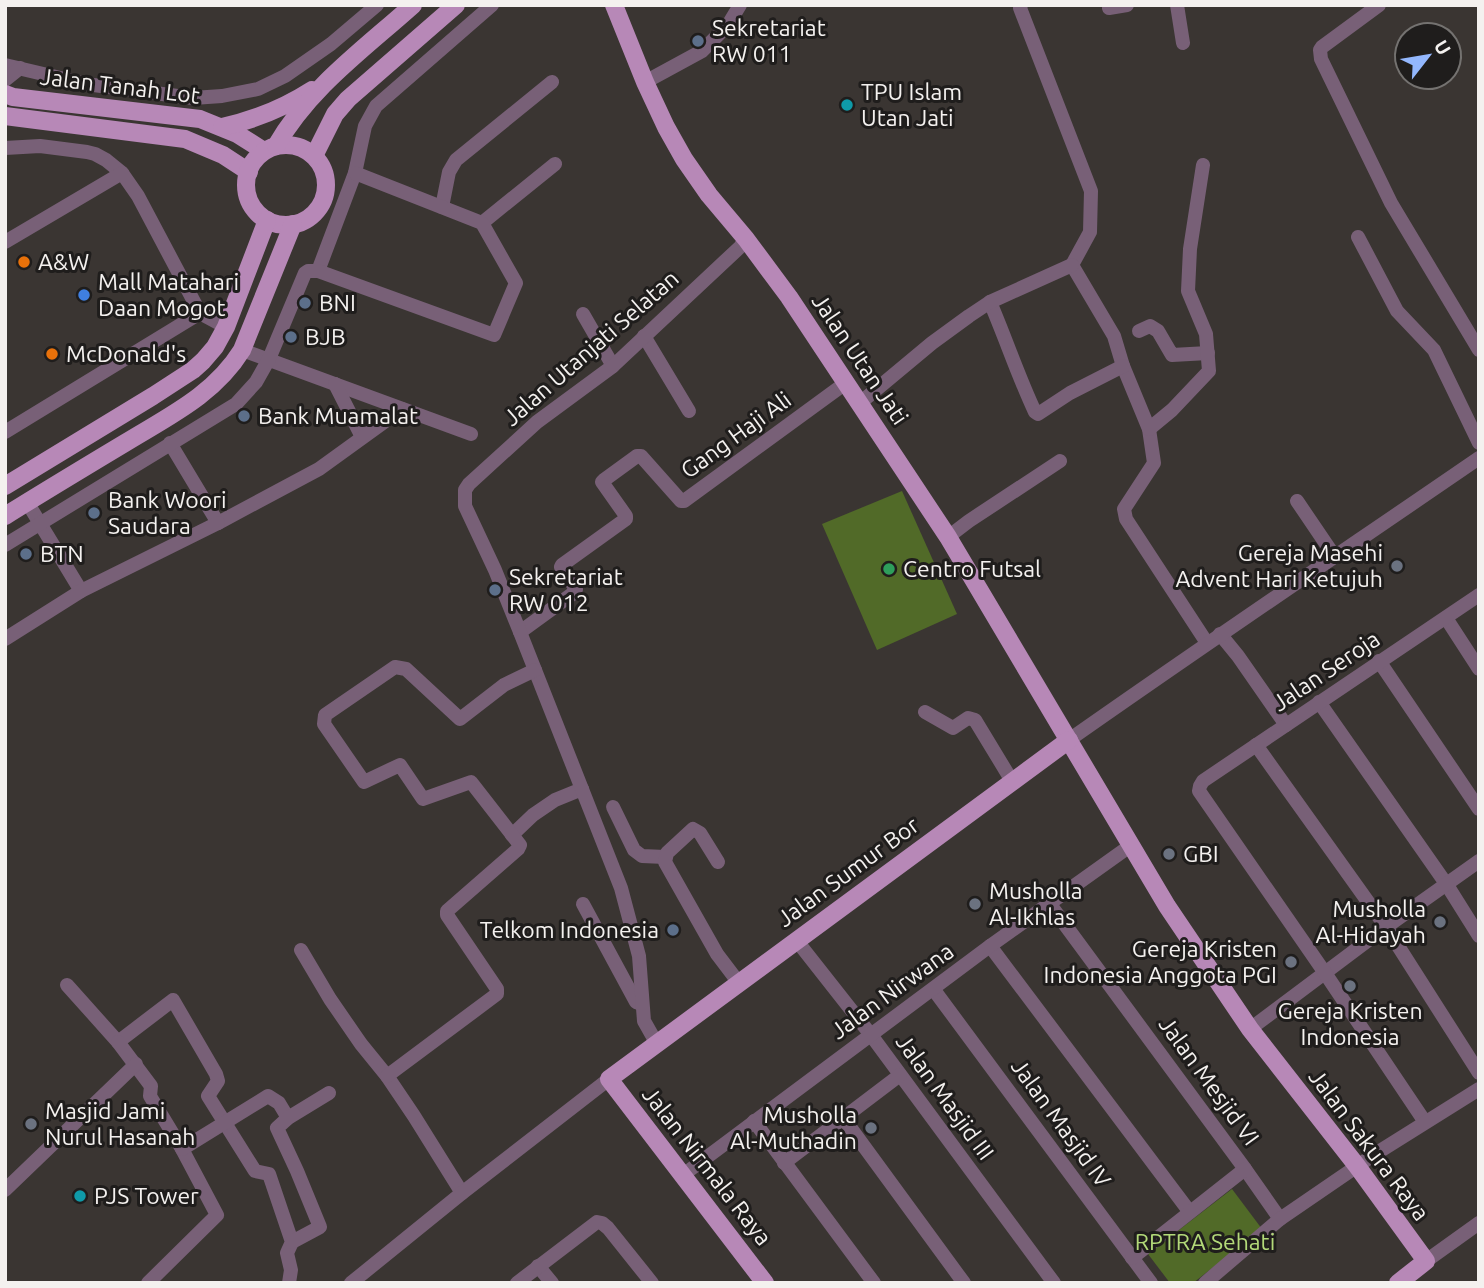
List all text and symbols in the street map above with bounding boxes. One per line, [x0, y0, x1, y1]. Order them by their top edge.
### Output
place label: Sekretariat RW 011 [712, 15, 826, 66]
north arrow [1393, 21, 1463, 91]
marker: Sekretariat RW 011 [690, 33, 706, 49]
text: U [1430, 36, 1455, 59]
street label: Jalan Tanah Lot [39, 63, 201, 108]
place label: TPU Islam Utan Jati [861, 79, 962, 130]
marker: TPU Islam Utan Jati [839, 97, 855, 113]
place label: A&W [38, 249, 89, 274]
marker: A&W [16, 254, 32, 270]
street label: Jalan Utanjati Selatan [498, 265, 683, 430]
place label: Mall Matahari Daan Mogot [98, 269, 239, 320]
marker: Mall Matahari Daan Mogot [76, 287, 92, 303]
street label: Jalan Utan Jati [808, 289, 913, 429]
place label: BNI [319, 290, 356, 315]
marker: BNI [297, 295, 313, 311]
place label: BJB [305, 324, 346, 349]
marker: BJB [283, 329, 299, 345]
place label: McDonald's [66, 341, 186, 366]
marker: McDonald's [44, 346, 60, 362]
street label: Gang Haji Ali [676, 386, 795, 483]
place label: Bank Muamalat [258, 403, 418, 428]
marker: Bank Muamalat [236, 408, 252, 424]
place label: Bank Woori Saudara [108, 487, 227, 538]
marker: Bank Woori Saudara [86, 505, 102, 521]
place label: Gereja Masehi Advent Hari Ketujuh [1175, 540, 1383, 591]
place label: BTN [40, 541, 84, 566]
marker: BTN [18, 546, 34, 562]
place label: Centro Futsal [903, 556, 1041, 581]
marker: Gereja Masehi Advent Hari Ketujuh [1389, 558, 1405, 574]
marker: Centro Futsal [881, 561, 897, 577]
place label: Sekretariat RW 012 [509, 564, 623, 615]
marker: Sekretariat RW 012 [487, 582, 503, 598]
street label: Jalan Seroja [1267, 626, 1384, 716]
street label: Jalan Sumur Bor [772, 812, 923, 931]
place label: GBI [1183, 841, 1219, 866]
marker: GBI [1161, 846, 1177, 862]
place label: Musholla Al-Ikhlas [989, 878, 1083, 929]
marker: Musholla Al-Ikhlas [967, 896, 983, 912]
place label: Musholla Al-Hidayah [1315, 896, 1426, 947]
marker: Musholla Al-Hidayah [1432, 914, 1448, 930]
place label: Telkom Indonesia [480, 917, 659, 942]
marker: Telkom Indonesia [665, 922, 681, 938]
place label: Gereja Kristen Indonesia Anggota PGI [1044, 936, 1277, 987]
street label: Jalan Nirwana [826, 938, 958, 1043]
marker: Gereja Kristen Indonesia Anggota PGI [1283, 954, 1299, 970]
marker: Gereja Kristen Indonesia [1342, 978, 1358, 994]
place label: Gereja Kristen Indonesia [1277, 998, 1423, 1049]
street label: Jalan Mesjid VI [1154, 1012, 1264, 1150]
street label: Jalan Masjid III [892, 1029, 999, 1164]
street label: Jalan Masjid IV [1007, 1054, 1116, 1192]
street label: Jalan Sakura Raya [1304, 1064, 1434, 1225]
street label: Jalan Nirmala Raya [638, 1082, 777, 1250]
place label: Masjid Jami Nurul Hasanah [45, 1098, 195, 1149]
place label: Musholla Al-Muthadin [730, 1102, 857, 1153]
marker: Masjid Jami Nurul Hasanah [23, 1116, 39, 1132]
marker: Musholla Al-Muthadin [863, 1120, 879, 1136]
place label: PJS Tower [94, 1183, 199, 1208]
marker: PJS Tower [72, 1188, 88, 1204]
park label: RPTRA Sehati [1135, 1229, 1275, 1254]

